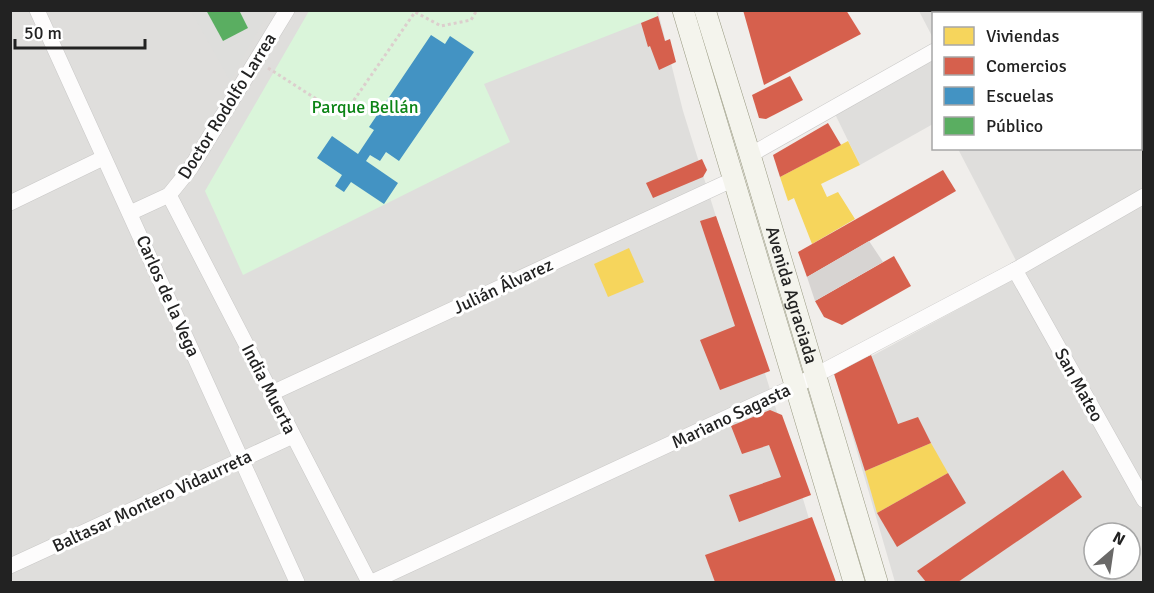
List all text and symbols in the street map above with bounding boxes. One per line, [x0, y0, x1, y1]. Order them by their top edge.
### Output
scale bar [15, 12, 146, 50]
legend [932, 12, 1142, 150]
text: 50 m [24, 22, 62, 44]
text: Viviendas [986, 25, 1059, 47]
street label: Doctor Rodolfo Larrea [173, 29, 281, 183]
text: Comercios [986, 55, 1067, 77]
text: Escuelas [986, 85, 1054, 107]
park label: Parque Bellán [312, 96, 418, 118]
text: Público [986, 115, 1043, 137]
street label: Avenida Agraciada [761, 224, 823, 366]
street label: Carlos de la Vega [131, 232, 205, 360]
street label: Julián Álvarez [450, 253, 556, 319]
street label: India Muerta [237, 340, 301, 438]
street label: San Mateo [1050, 344, 1108, 426]
street label: Mariano Sagasta [668, 379, 794, 453]
street label: Baltasar Montero Vidaurreta [49, 445, 255, 557]
north arrow [1082, 521, 1142, 581]
text: N [1109, 527, 1129, 550]

